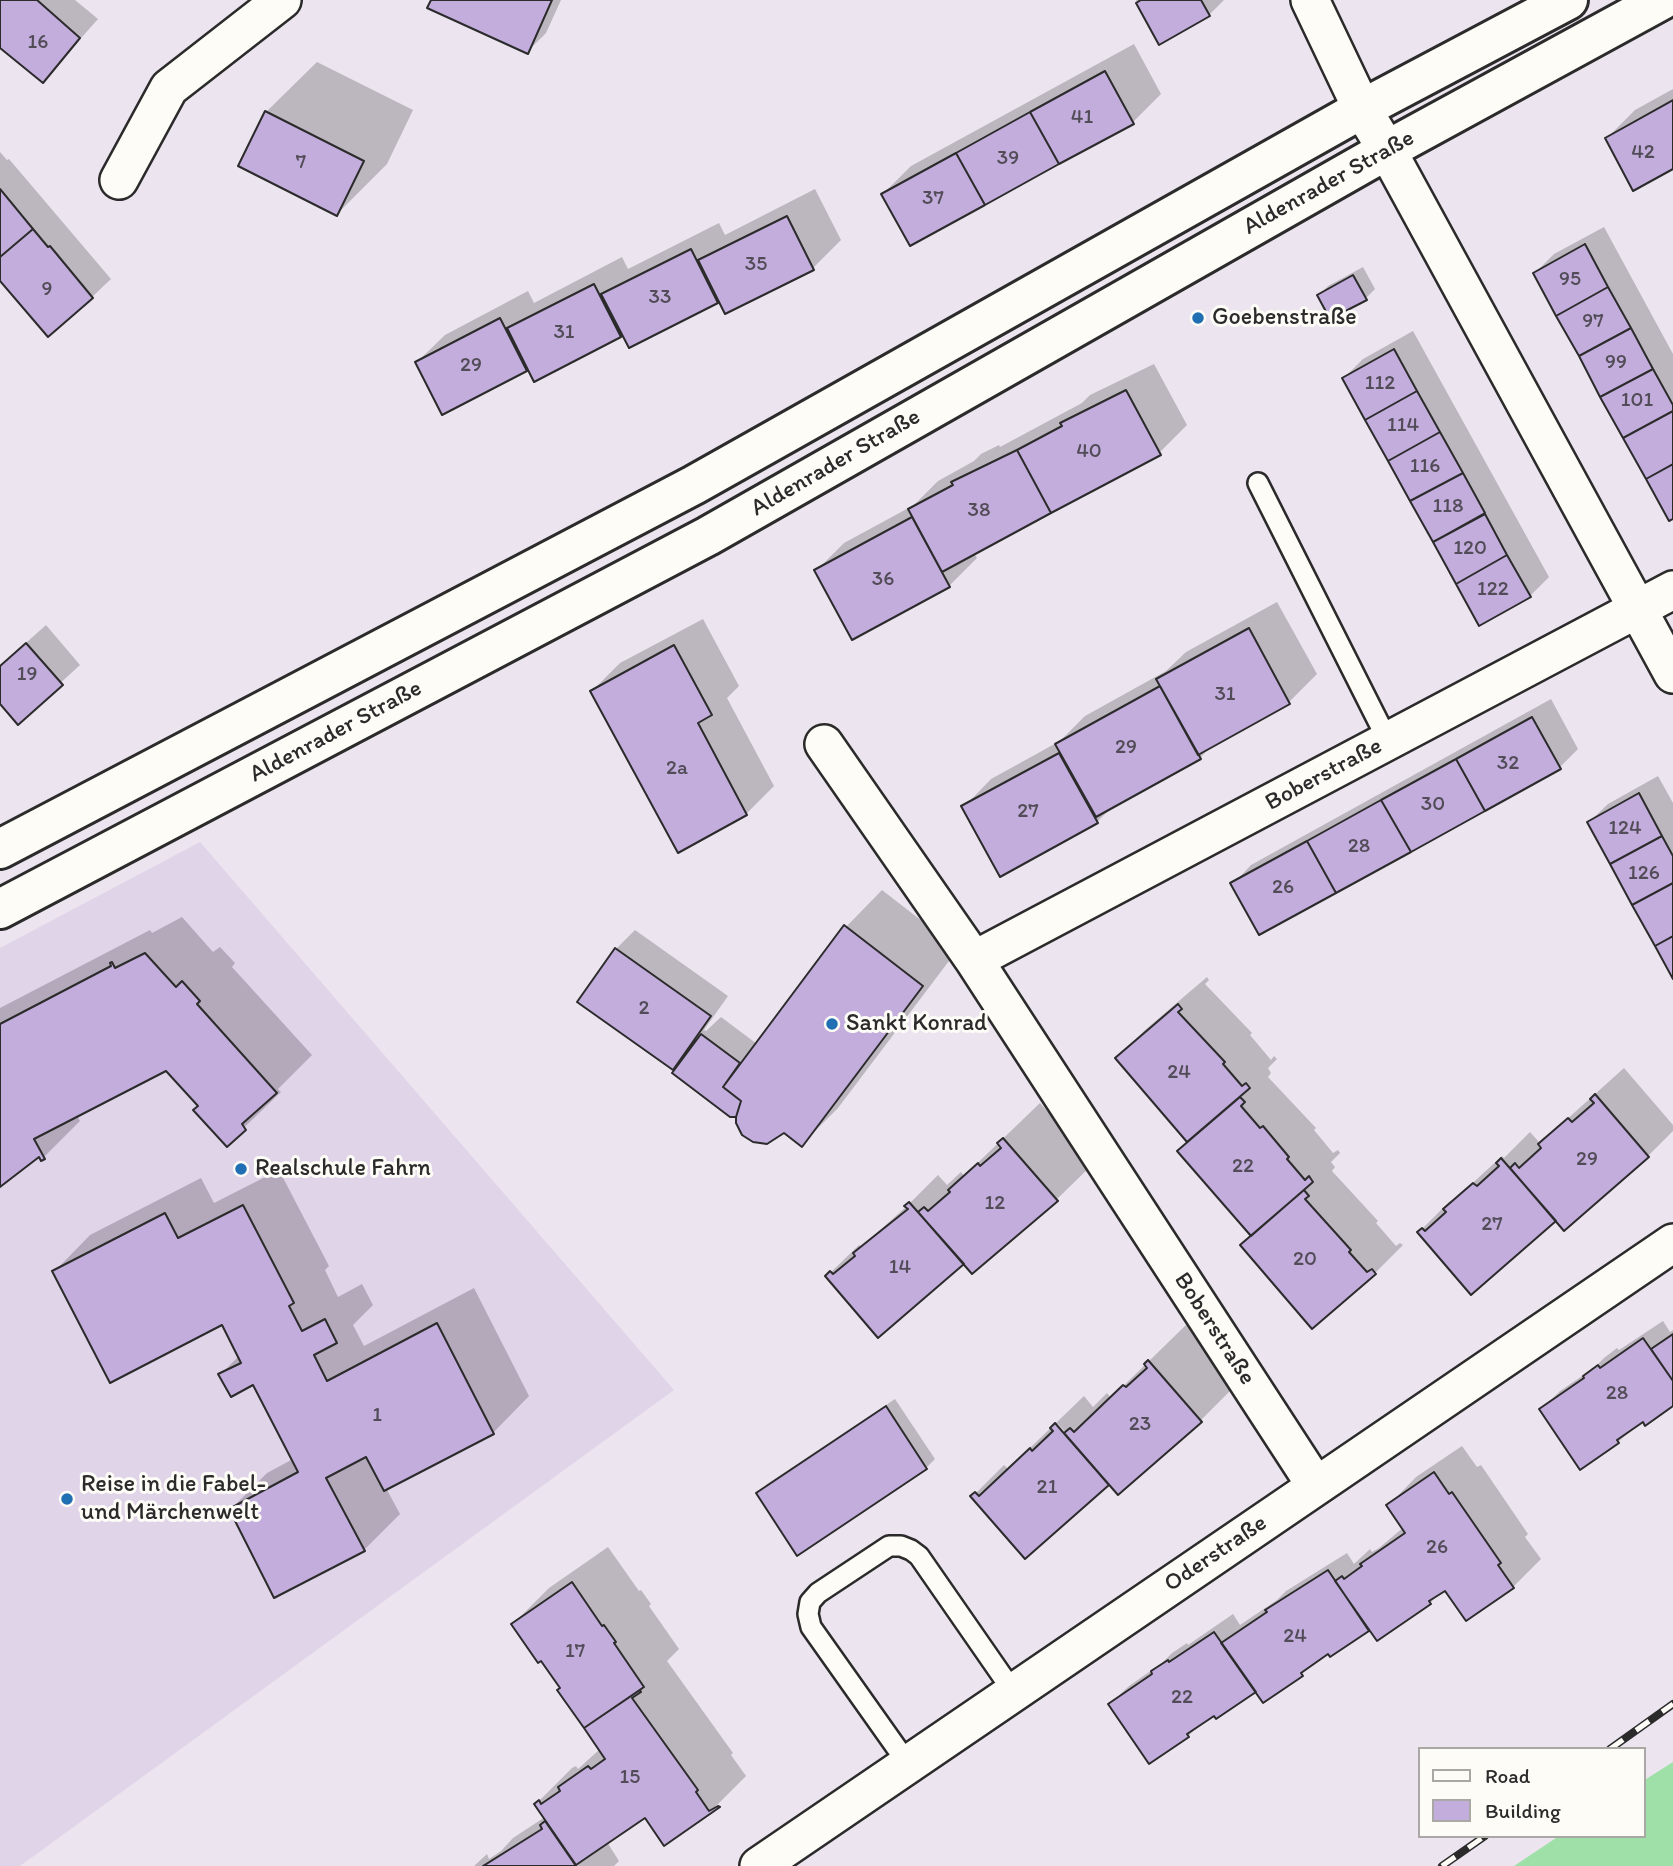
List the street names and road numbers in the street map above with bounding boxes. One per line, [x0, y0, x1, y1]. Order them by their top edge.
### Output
street label: Aldenrader Straße [1239, 124, 1419, 242]
street label: Aldenrader Straße [746, 403, 926, 523]
street label: Aldenrader Straße [245, 674, 427, 790]
street label: Boberstraße [1261, 732, 1387, 818]
street label: Boberstraße [1167, 1267, 1261, 1391]
street label: Oderstraße [1159, 1509, 1273, 1599]

